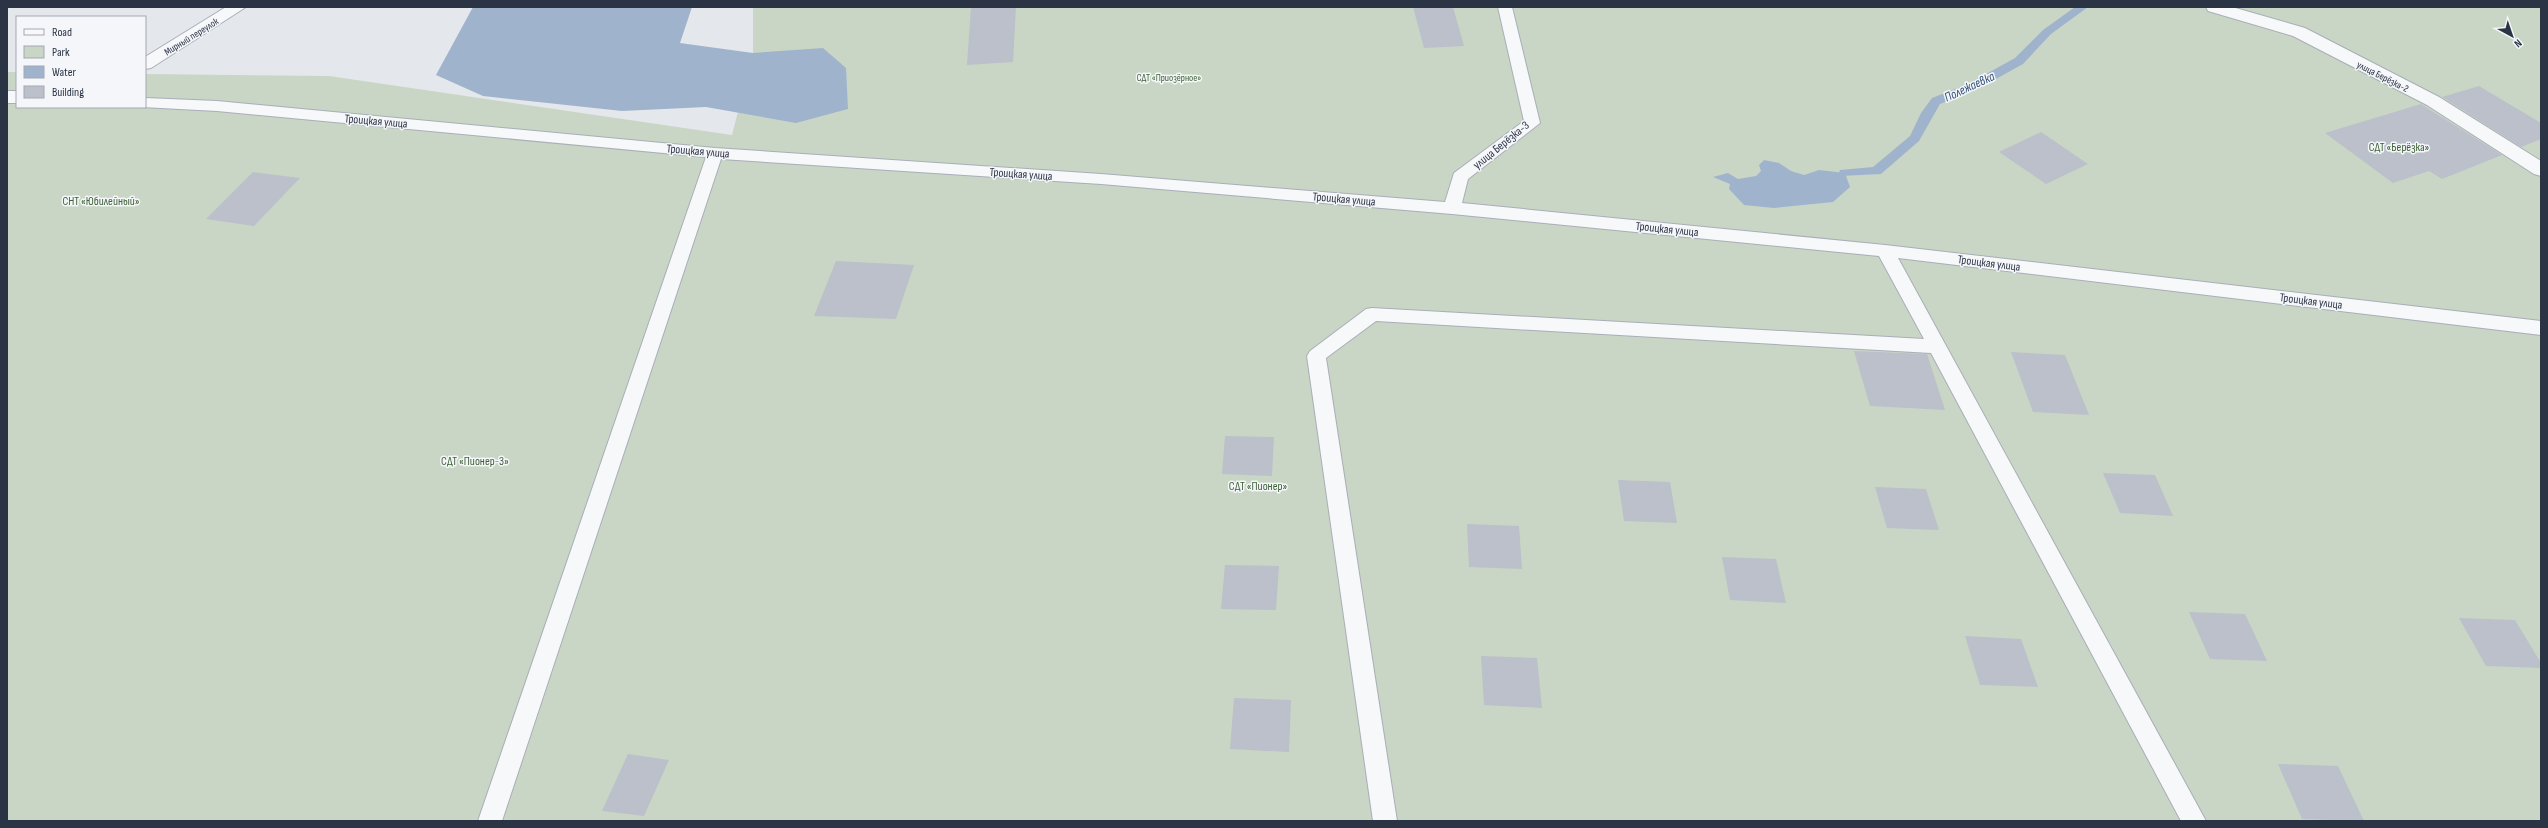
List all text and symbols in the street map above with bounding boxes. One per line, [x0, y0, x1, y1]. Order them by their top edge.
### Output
street label: Мирный переулок [162, 15, 221, 58]
legend [16, 16, 146, 108]
north arrow [2492, 16, 2532, 56]
text: Road [52, 25, 72, 40]
text: N [2512, 36, 2525, 50]
text: Park [52, 45, 70, 60]
street label: улица Берёзка-2 [2355, 59, 2411, 95]
text: Water [52, 65, 76, 80]
water label: Полежаевка [1942, 68, 1998, 105]
park label: СДТ «Приозёрное» [1137, 72, 1201, 84]
text: Building [52, 85, 84, 100]
street label: Троицкая улица [344, 111, 408, 132]
street label: улица Берёзка-3 [1470, 118, 1532, 173]
park label: СДТ «Берёзка» [2369, 140, 2430, 155]
street label: Троицкая улица [666, 141, 730, 162]
street label: Троицкая улица [989, 165, 1053, 184]
street label: Троицкая улица [1312, 189, 1376, 210]
park label: СНТ «Юбилейный» [62, 194, 140, 209]
street label: Троицкая улица [1635, 219, 1700, 240]
street label: Троицкая улица [1957, 252, 2022, 275]
street label: Троицкая улица [2279, 290, 2344, 313]
park label: СДТ «Пионер-3» [441, 454, 509, 469]
park label: СДТ «Пионер» [1229, 479, 1287, 494]

